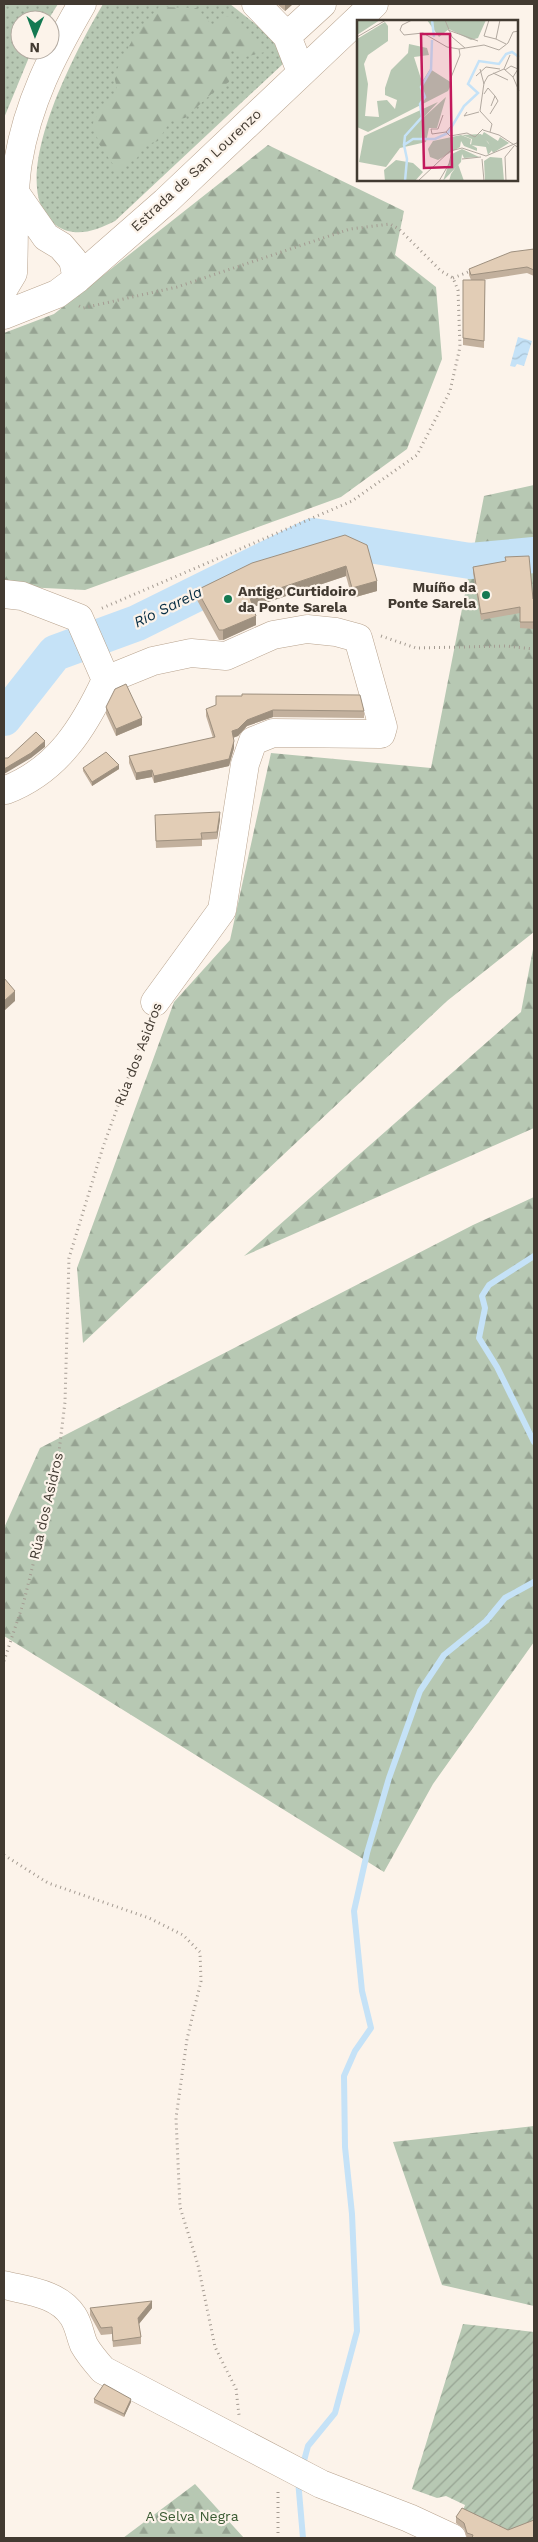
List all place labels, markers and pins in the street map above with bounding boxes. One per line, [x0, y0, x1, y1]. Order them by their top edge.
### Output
place label: Muíño da Ponte Sarela [388, 579, 477, 611]
place label: Antigo Curtidoiro da Ponte Sarela [238, 583, 356, 615]
marker: Muíño da Ponte Sarela [480, 589, 492, 601]
marker: Antigo Curtidoiro da Ponte Sarela [222, 593, 234, 605]

